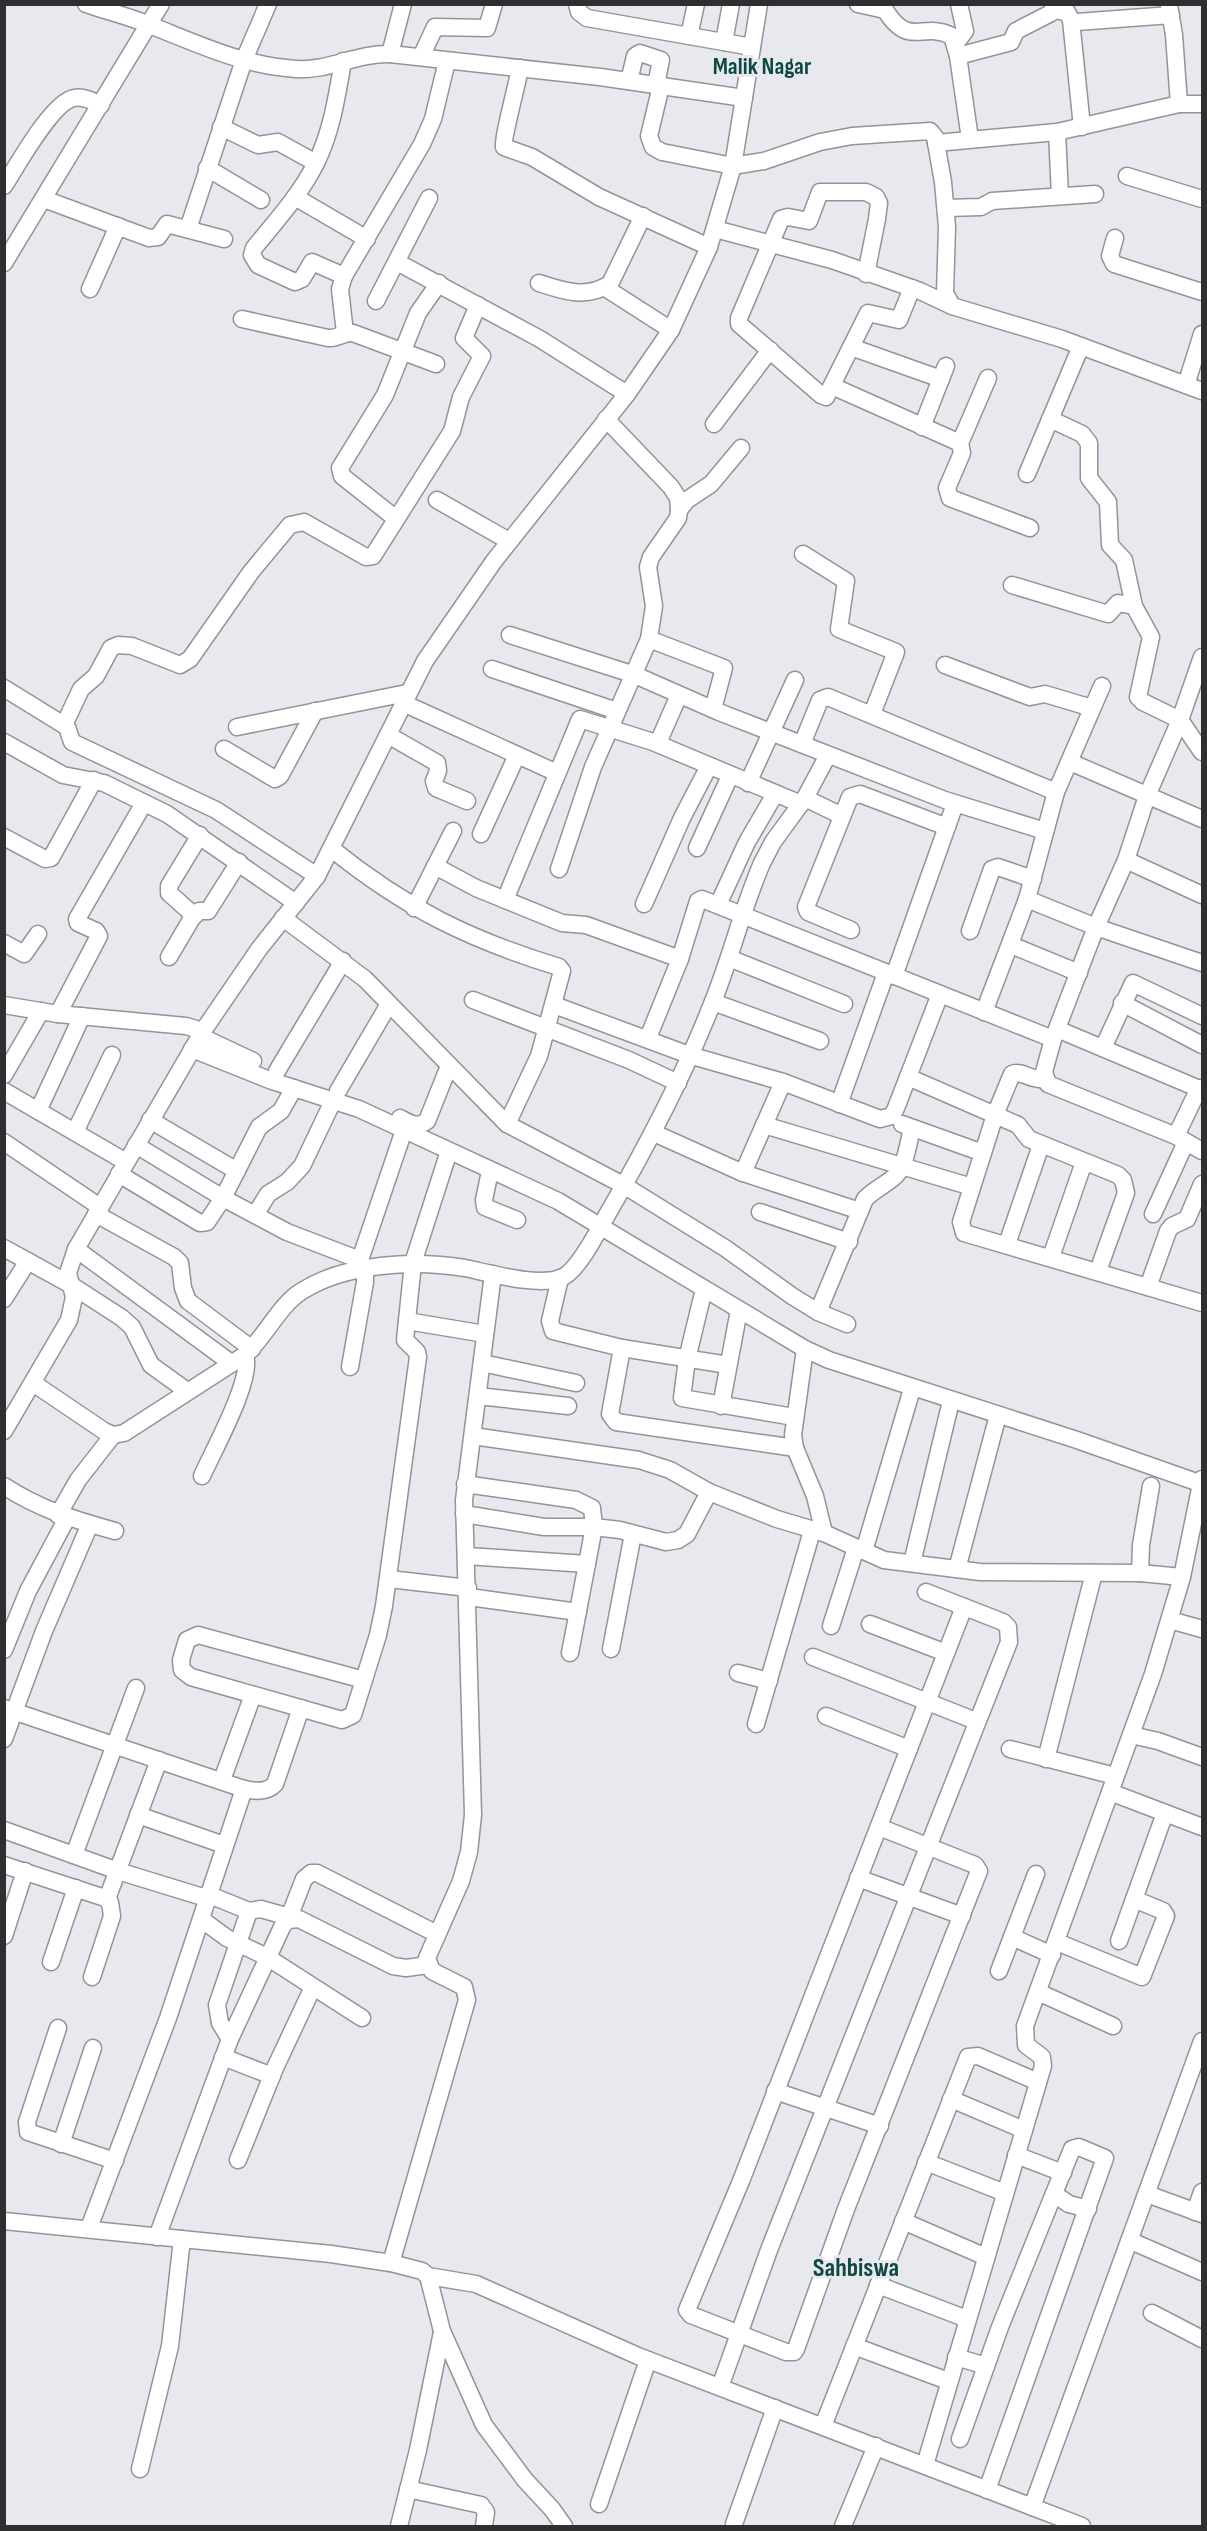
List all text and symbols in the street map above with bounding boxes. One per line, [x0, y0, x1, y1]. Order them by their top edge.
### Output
district label: Malik Nagar [713, 52, 812, 81]
district label: Sahbiswa [813, 2253, 899, 2284]

